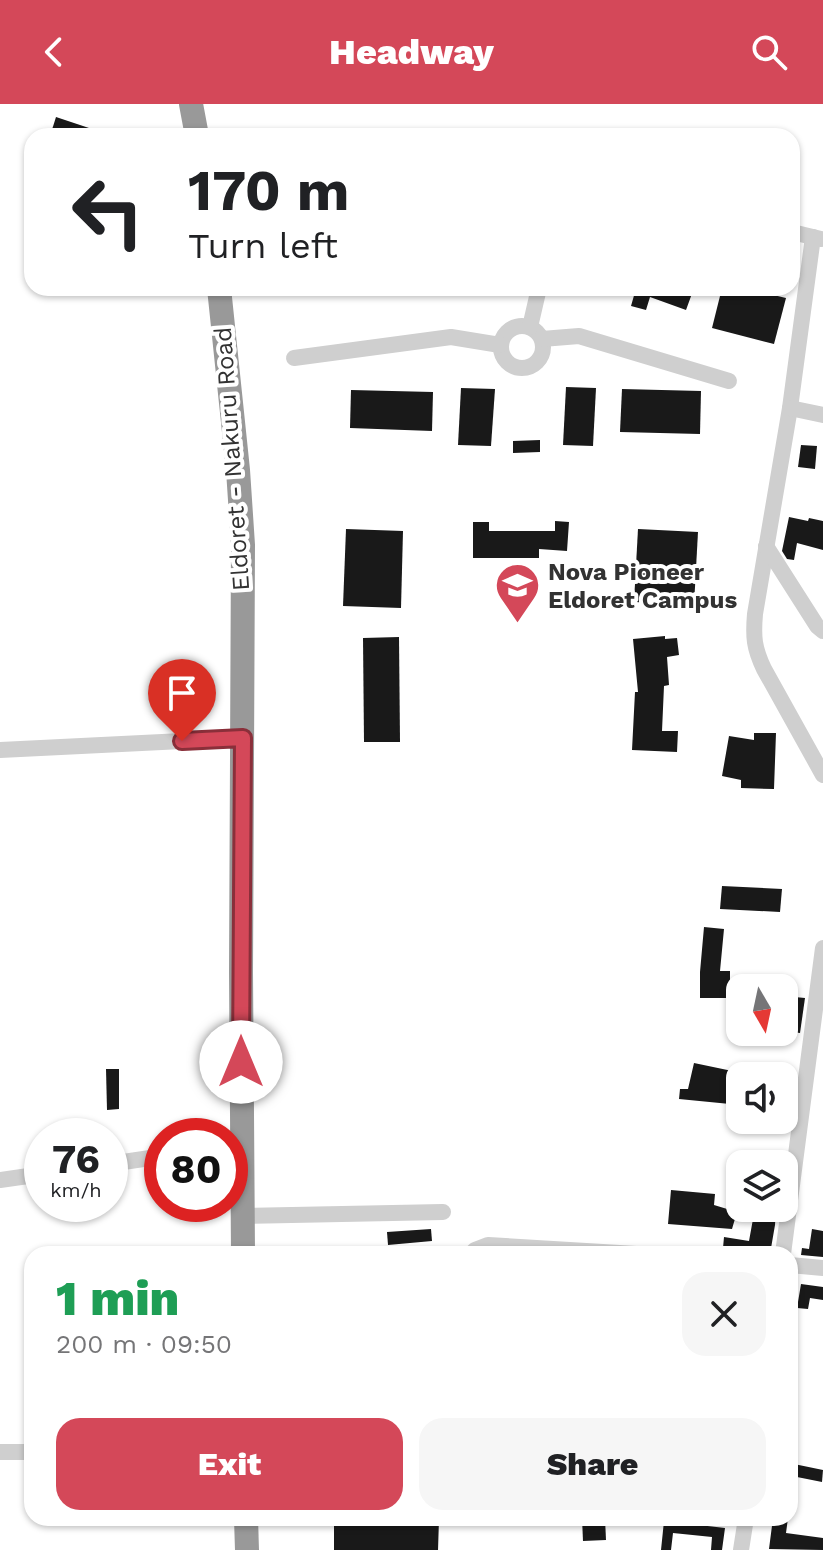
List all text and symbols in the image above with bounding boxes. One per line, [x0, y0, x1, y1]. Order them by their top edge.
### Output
icon: back [32, 30, 76, 74]
icon: search [747, 30, 791, 74]
text: Headway [329, 31, 494, 73]
text: 170 m [188, 158, 350, 224]
icon: left [56, 160, 160, 264]
text: Turn left [188, 225, 338, 267]
street label: Eldoret - Nakuru Road [209, 326, 255, 592]
place label: Nova Pioneer Eldoret Campus [548, 558, 737, 614]
school or university icon: Nova Pioneer Eldoret Campus [493, 562, 541, 625]
pin [148, 659, 216, 741]
icon: arrive [160, 671, 204, 715]
north arrow [726, 974, 798, 1046]
map controls [726, 974, 798, 1222]
position arrow [199, 1020, 283, 1104]
button: sound [726, 1062, 798, 1134]
speed limit sign: 80 [144, 1118, 248, 1222]
text: 76 [52, 1136, 100, 1183]
button: layers [726, 1150, 798, 1222]
text: km/h [50, 1178, 102, 1202]
text: 1 min [56, 1270, 179, 1327]
button: close [682, 1272, 766, 1356]
text: 200 m · 09:50 [56, 1329, 232, 1359]
button: Exit [56, 1418, 403, 1510]
button: Share [419, 1418, 766, 1510]

